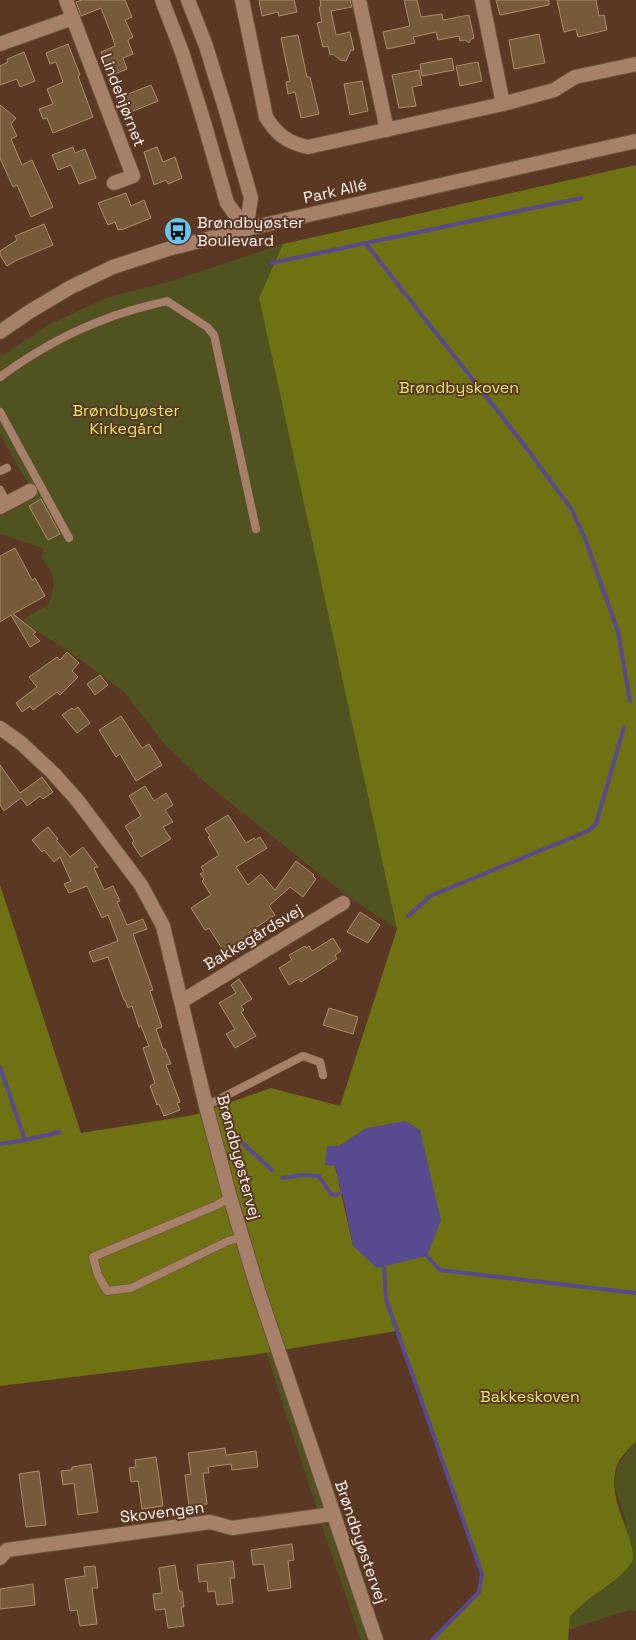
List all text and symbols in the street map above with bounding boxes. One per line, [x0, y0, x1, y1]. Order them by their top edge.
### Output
street label: Lindehjørnet [96, 50, 150, 150]
street label: Park Allé [301, 174, 369, 208]
place label: Brøndbyøster Boulevard [197, 212, 304, 251]
bus stop icon: Brøndbyøster Boulevard [163, 216, 193, 246]
park label: Brøndbyskoven [399, 377, 519, 398]
park label: Brøndbyøster Kirkegård [72, 400, 180, 439]
street label: Bakkegårdsvej [200, 899, 306, 975]
street label: Brøndbyøstervej [212, 1092, 266, 1222]
park label: Bakkeskoven [480, 1386, 580, 1407]
street label: Brøndbyøstervej [330, 1478, 392, 1606]
street label: Skovengen [119, 1496, 205, 1528]

